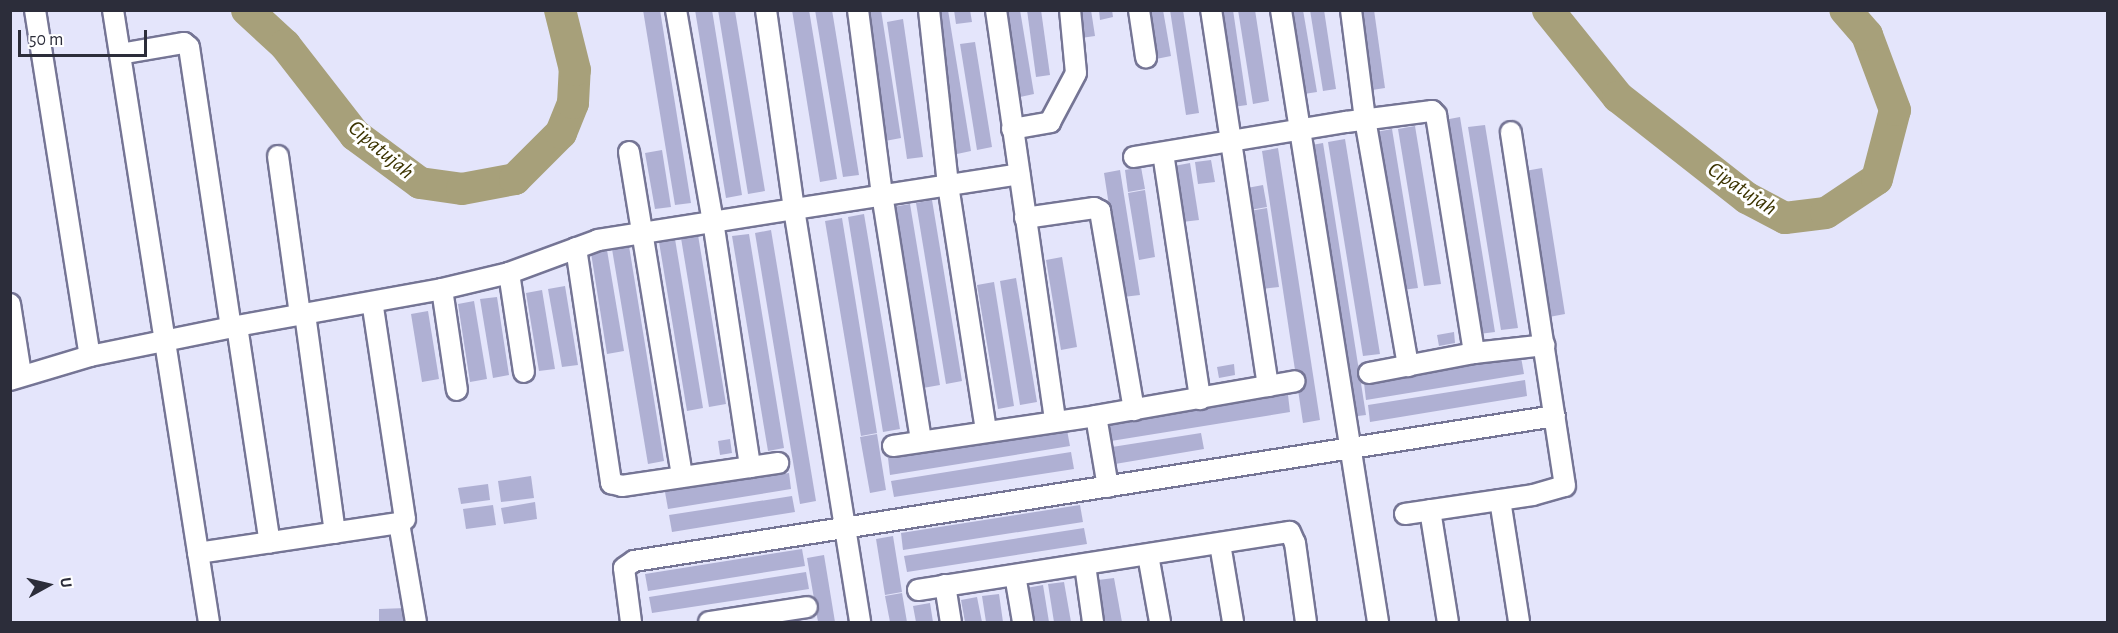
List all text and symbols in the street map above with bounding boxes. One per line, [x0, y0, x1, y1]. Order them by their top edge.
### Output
scale bar [21, 18, 150, 56]
text: 50 m [29, 31, 63, 49]
water label: Cipatujah [343, 115, 419, 185]
water label: Cipatujah [1702, 156, 1782, 222]
north arrow [18, 555, 78, 615]
text: U [57, 576, 74, 589]

